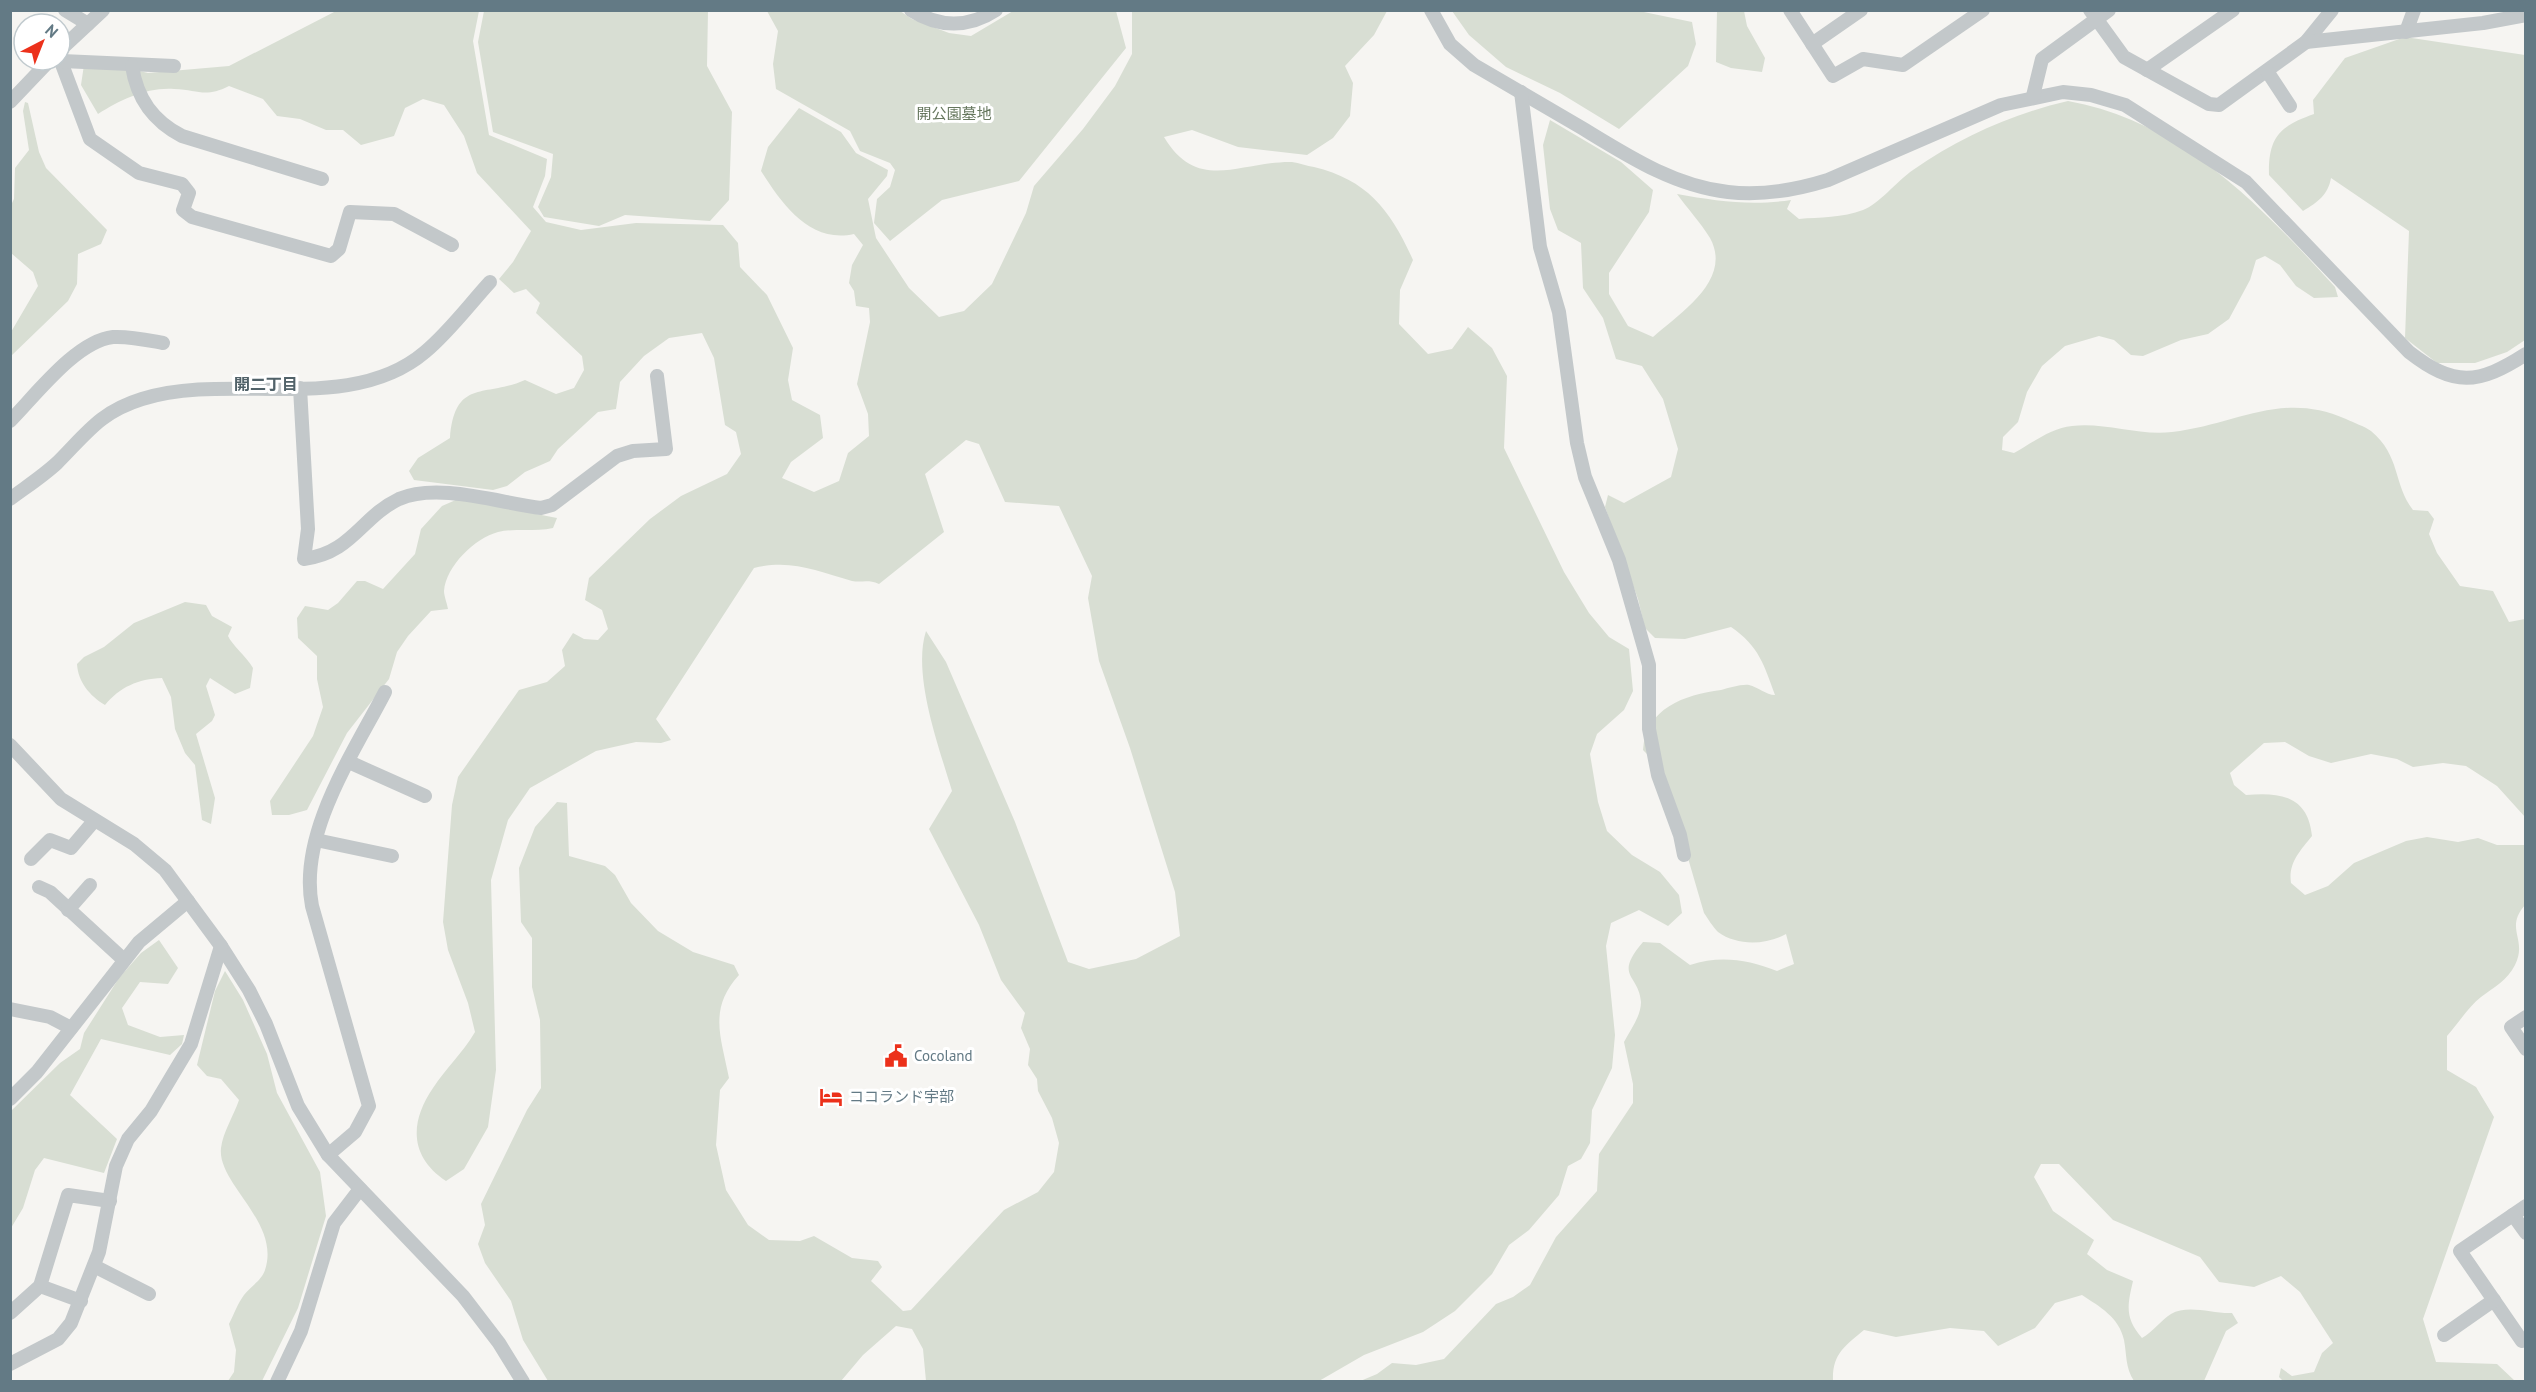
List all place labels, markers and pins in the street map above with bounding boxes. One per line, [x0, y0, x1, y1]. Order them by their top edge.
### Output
public building icon: Cocoland [883, 1043, 909, 1069]
place label: Cocoland [914, 1046, 973, 1065]
hotel icon: ココランド宇部 [818, 1084, 844, 1110]
place label: ココランド宇部 [849, 1087, 954, 1106]

